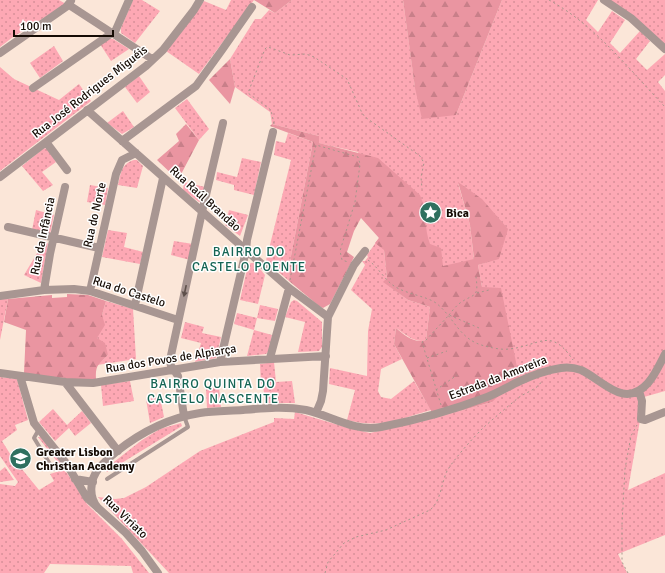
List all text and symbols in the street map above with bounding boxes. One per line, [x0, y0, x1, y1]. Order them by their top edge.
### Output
scale bar [14, 12, 113, 38]
text: 100 m [20, 19, 52, 34]
street label: Rua José Rodrigues Miguéis [29, 42, 151, 142]
street label: Rua Raúl Brandão [166, 163, 244, 235]
street label: Rua do Norte [80, 181, 110, 249]
street label: Rua da Infância [27, 196, 59, 276]
place icon: Bica [418, 200, 444, 226]
place label: Bica [446, 206, 469, 221]
district label: BAIRRO DO CASTELO POENTE [192, 244, 306, 275]
street label: Rua do Castelo [91, 273, 167, 311]
one-way arrow [181, 285, 187, 298]
street label: Rua dos Povos de Alpiarça [105, 341, 237, 377]
street label: Estrada da Amoreira [447, 352, 549, 404]
district label: BAIRRO QUINTA DO CASTELO NASCENTE [147, 376, 279, 407]
place label: Greater Lisbon Christian Academy [36, 445, 134, 474]
school or university icon: Greater Lisbon Christian Academy [7, 446, 33, 472]
street label: Rua Viriato [99, 492, 151, 542]

